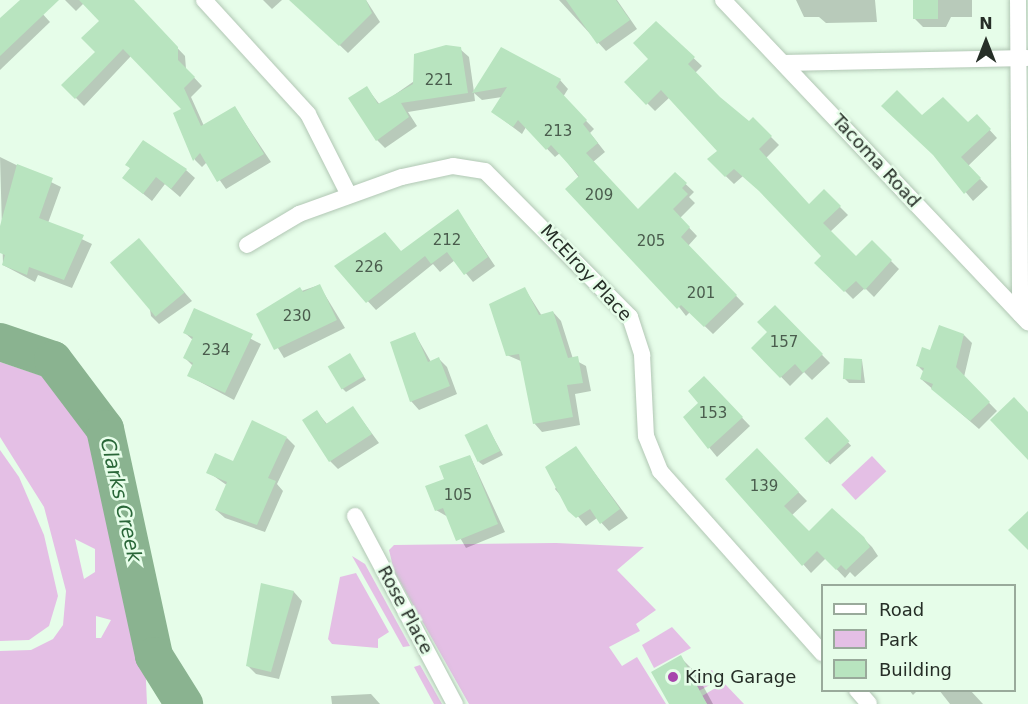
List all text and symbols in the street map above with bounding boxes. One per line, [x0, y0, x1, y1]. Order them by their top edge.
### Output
north arrow [956, 12, 1016, 72]
text: N [979, 14, 993, 33]
house number: 221 [425, 72, 453, 90]
street label: Tacoma Road [827, 110, 925, 212]
house number: 213 [544, 123, 572, 141]
house number: 209 [585, 187, 613, 205]
street label: McElroy Place [536, 220, 636, 326]
house number: 212 [433, 232, 461, 250]
house number: 205 [637, 233, 665, 251]
house number: 226 [355, 259, 383, 277]
house number: 201 [687, 285, 715, 303]
house number: 230 [283, 308, 311, 326]
house number: 157 [770, 334, 798, 352]
house number: 234 [202, 342, 230, 360]
house number: 153 [699, 405, 727, 423]
water label: Clarks Creek [95, 436, 147, 564]
house number: 139 [750, 478, 778, 496]
house number: 105 [444, 487, 472, 505]
street label: Rose Place [373, 562, 437, 658]
legend [821, 584, 1016, 692]
text: Road [879, 599, 924, 620]
text: Park [879, 629, 918, 650]
text: Building [879, 659, 952, 680]
place label: King Garage [685, 666, 796, 688]
marker: King Garage [666, 670, 680, 684]

